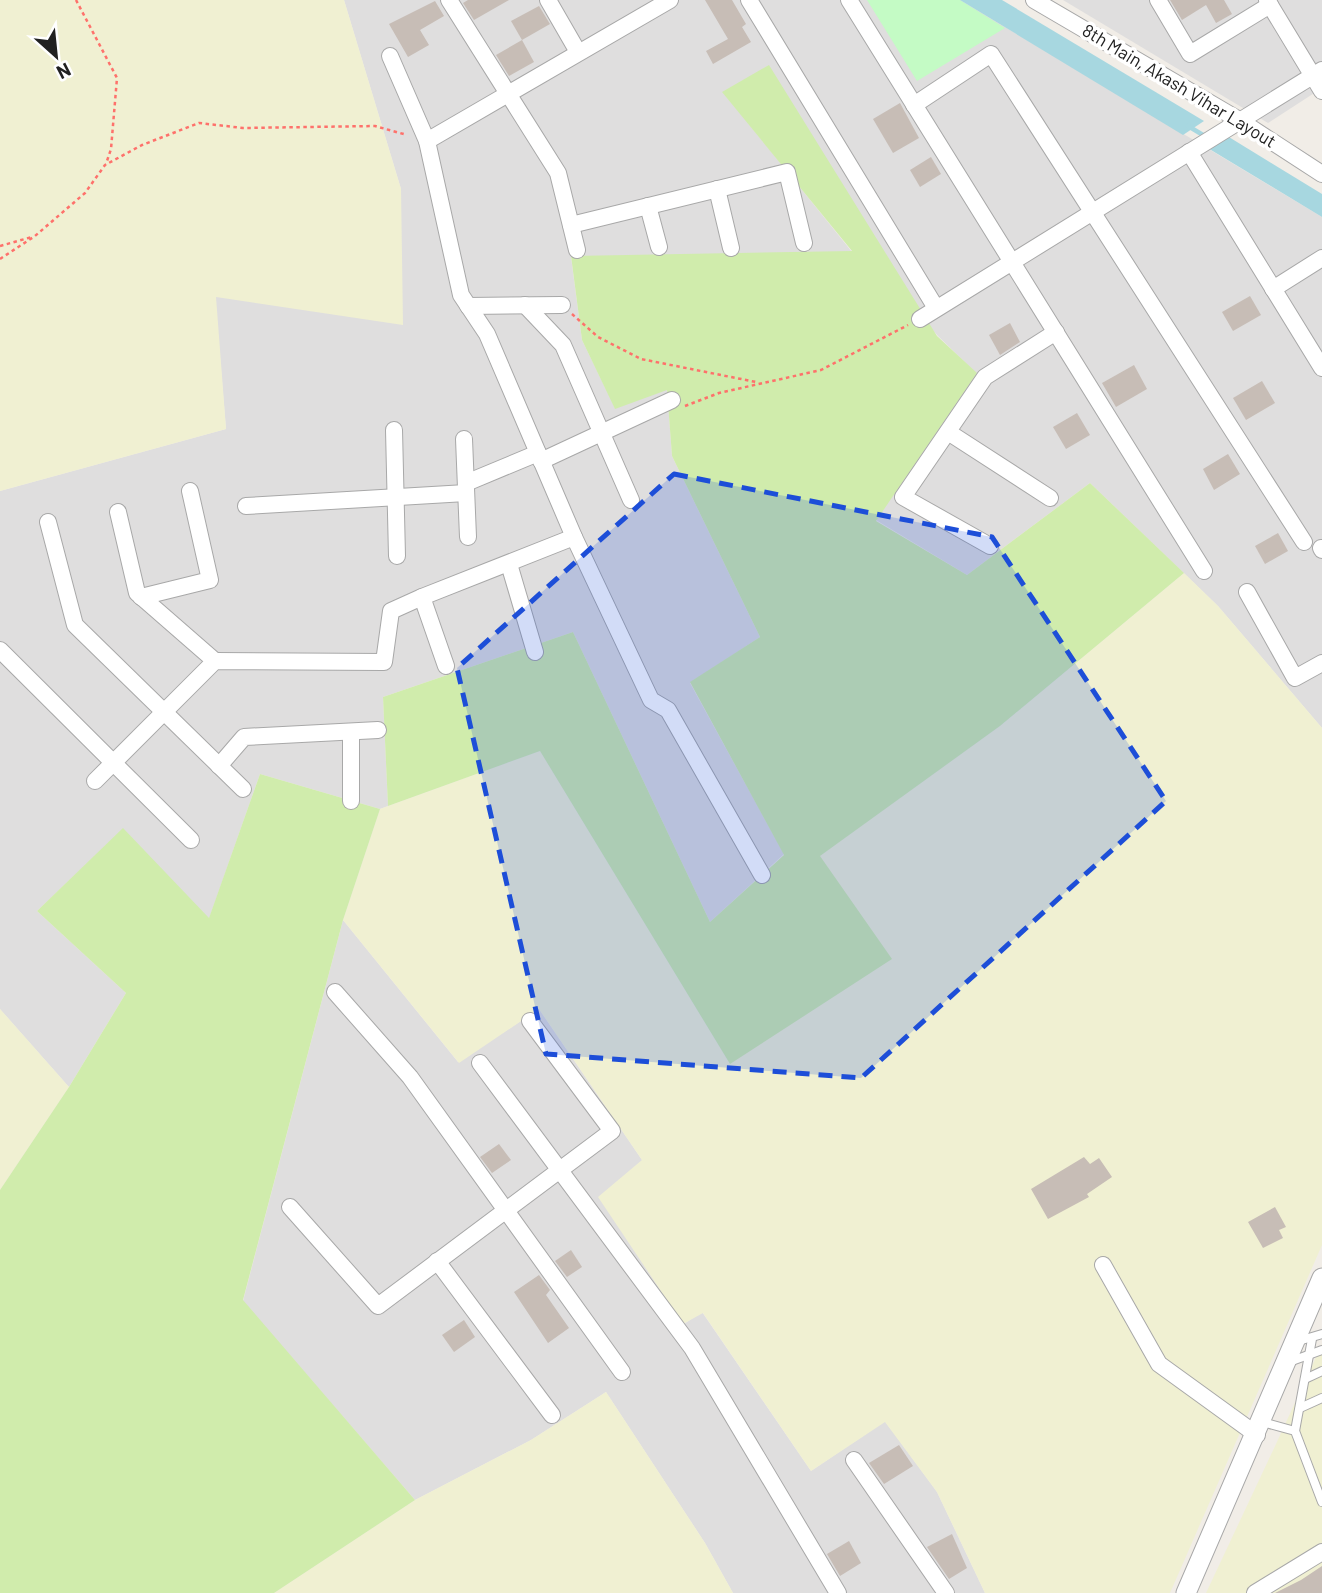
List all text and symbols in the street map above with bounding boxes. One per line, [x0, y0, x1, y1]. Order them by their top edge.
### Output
street label: 8th Main, Akash Vihar Layout [1079, 19, 1280, 152]
north arrow [21, 21, 91, 91]
text: N [53, 58, 75, 85]

